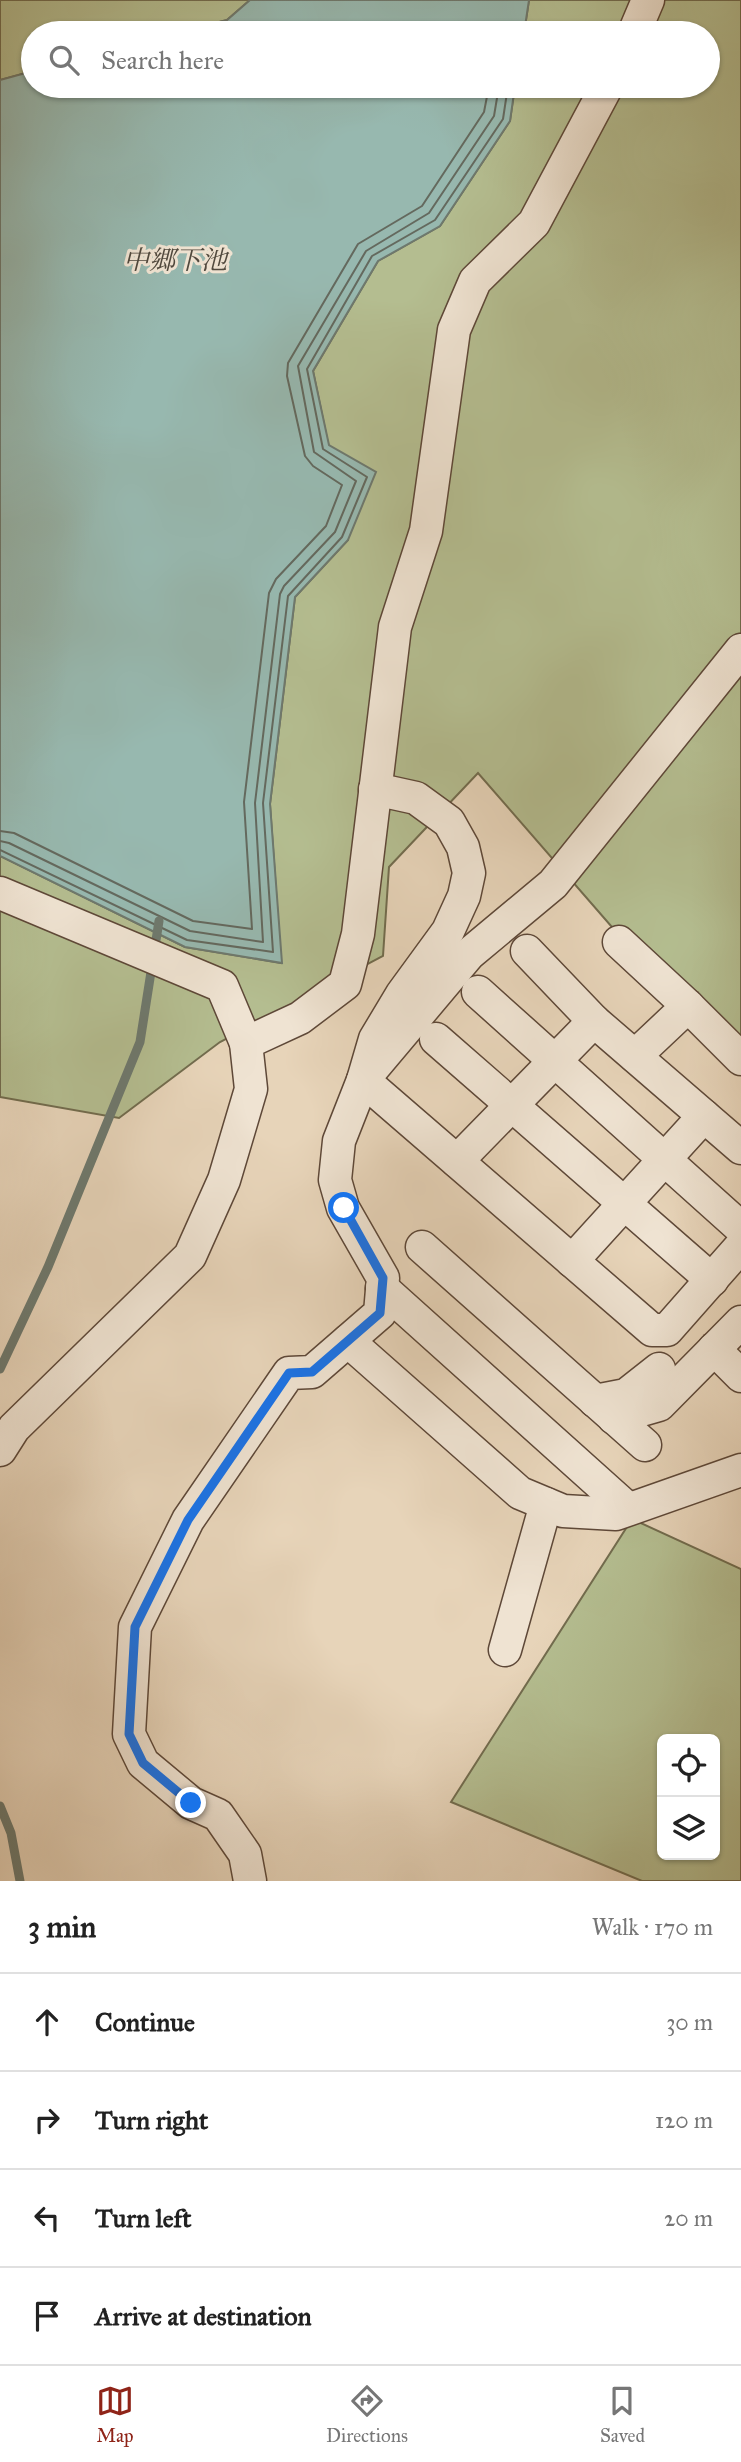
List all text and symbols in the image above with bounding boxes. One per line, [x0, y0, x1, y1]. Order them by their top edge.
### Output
search box [21, 21, 720, 98]
icon: search [45, 41, 83, 79]
text: Search here [101, 44, 224, 76]
water label: 中郷下池 [123, 244, 230, 276]
route start [328, 1192, 359, 1223]
map controls [657, 1734, 720, 1860]
button: locate [657, 1734, 720, 1797]
route end [175, 1787, 206, 1818]
button: layers [657, 1797, 720, 1860]
text: 3 min [28, 1909, 96, 1945]
text: Walk · 170 m [592, 1913, 713, 1941]
icon: ahead [28, 2003, 66, 2041]
text: Continue [95, 2006, 195, 2038]
text: 30 m [666, 2008, 713, 2036]
icon: right [28, 2101, 66, 2139]
text: Turn right [95, 2104, 208, 2136]
text: 120 m [655, 2106, 713, 2134]
icon: left [28, 2199, 66, 2237]
text: Turn left [95, 2202, 191, 2234]
text: 20 m [664, 2204, 713, 2232]
icon: arrive [28, 2297, 66, 2335]
text: Arrive at destination [95, 2300, 312, 2332]
tab: Map [96, 2382, 134, 2447]
tab: Directions [326, 2382, 408, 2447]
tab: Saved [600, 2382, 645, 2447]

